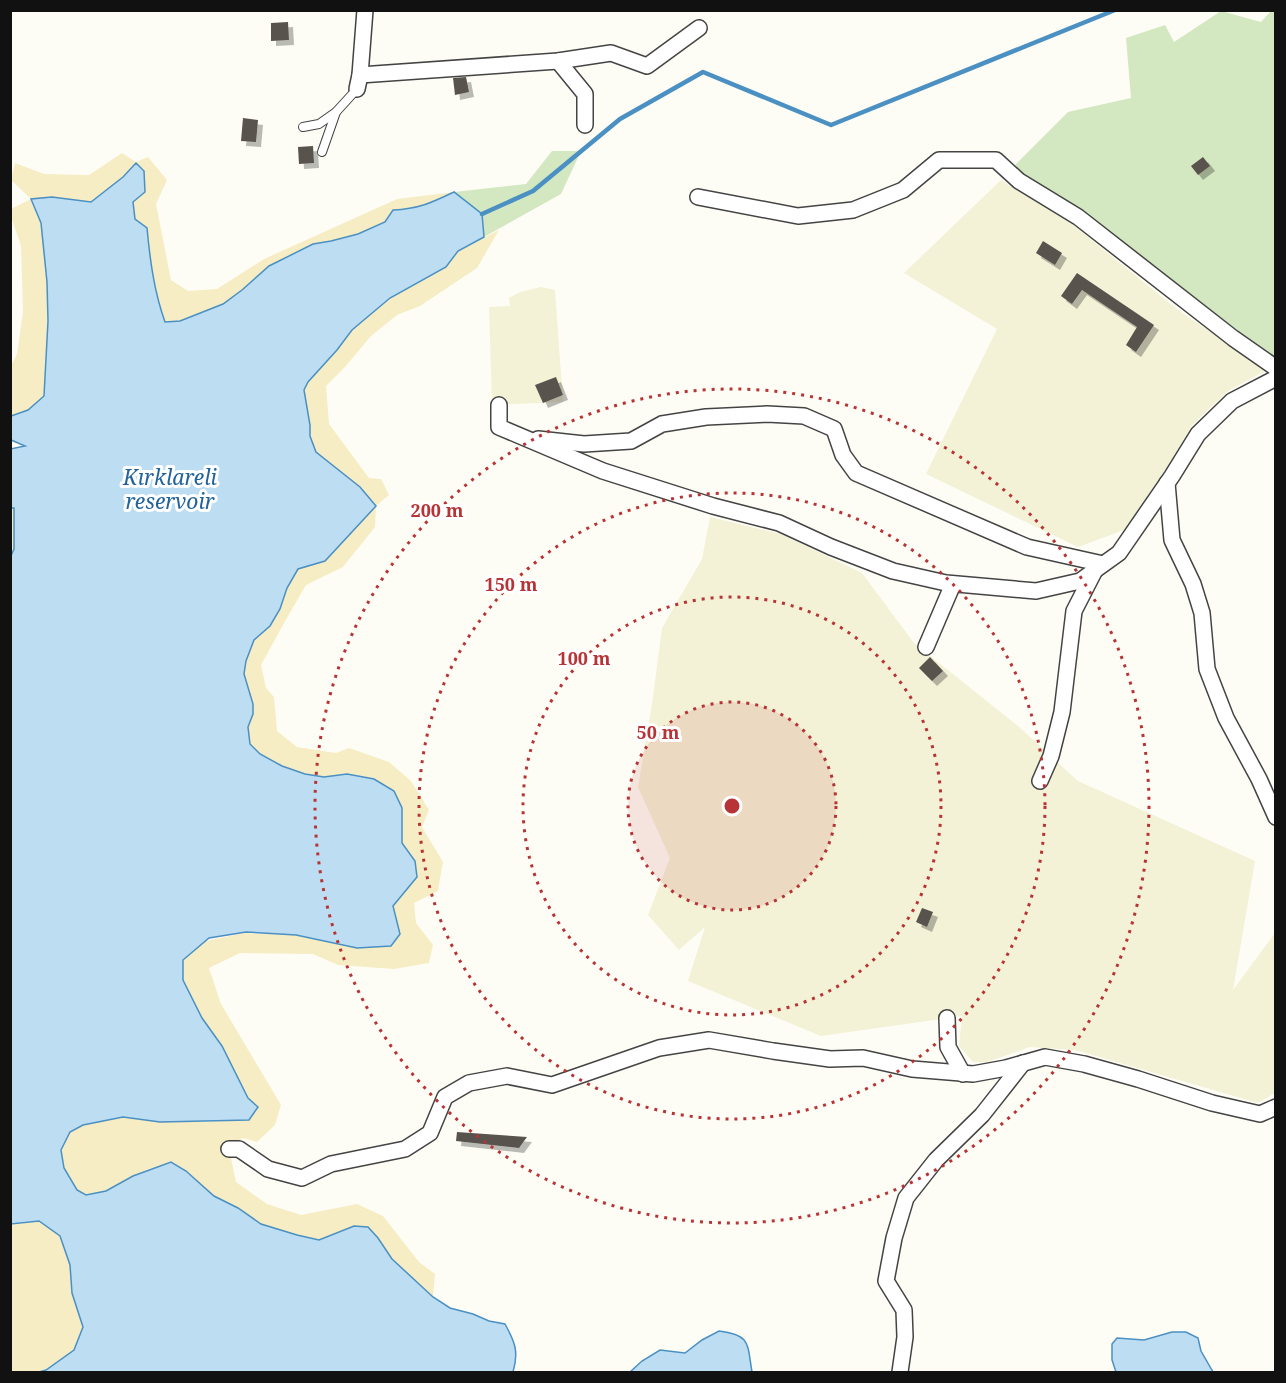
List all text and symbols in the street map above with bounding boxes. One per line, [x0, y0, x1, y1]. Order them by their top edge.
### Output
water label: Kırklareli reservoir [122, 463, 218, 515]
text: 200 m [411, 498, 464, 522]
text: 150 m [485, 572, 538, 596]
text: 100 m [558, 646, 611, 670]
text: 50 m [637, 720, 680, 744]
centre of rings [722, 796, 742, 816]

